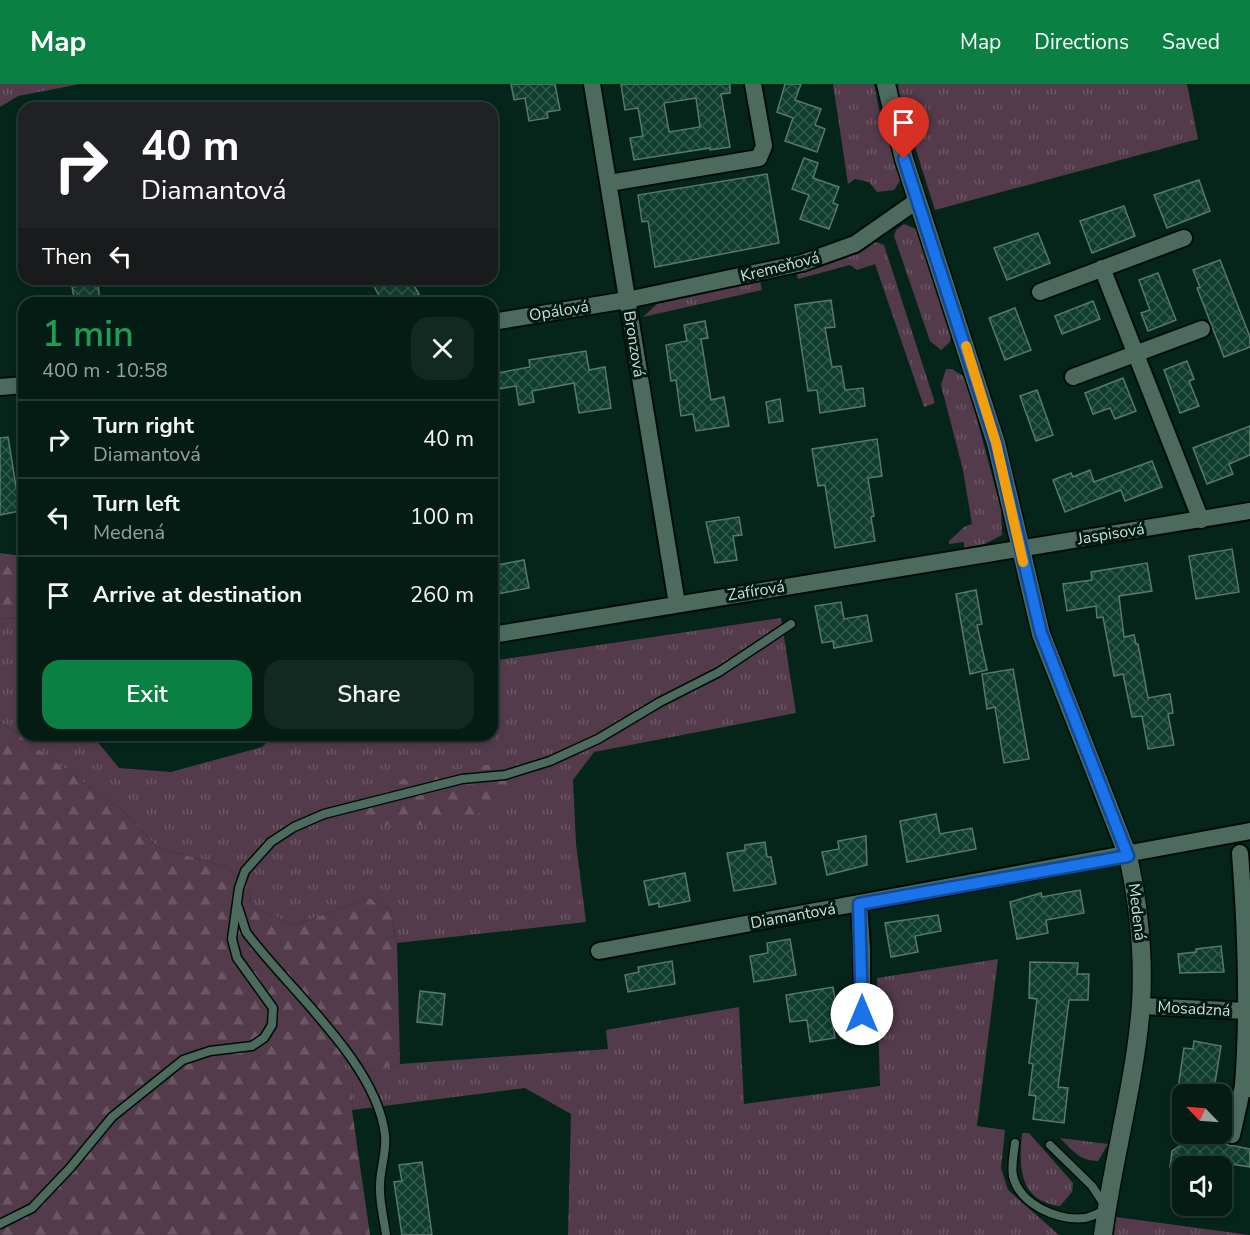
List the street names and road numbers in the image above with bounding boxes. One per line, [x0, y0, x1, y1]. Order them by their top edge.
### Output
street label: Kremeňová [738, 247, 822, 287]
street label: Opálová [528, 295, 590, 327]
street label: Bronzová [618, 309, 650, 379]
street label: Jaspisová [1075, 518, 1146, 550]
street label: Zafírová [726, 576, 786, 606]
street label: Medená [1123, 882, 1151, 942]
street label: Diamantová [749, 898, 837, 934]
street label: Mosadzná [1157, 996, 1231, 1022]

